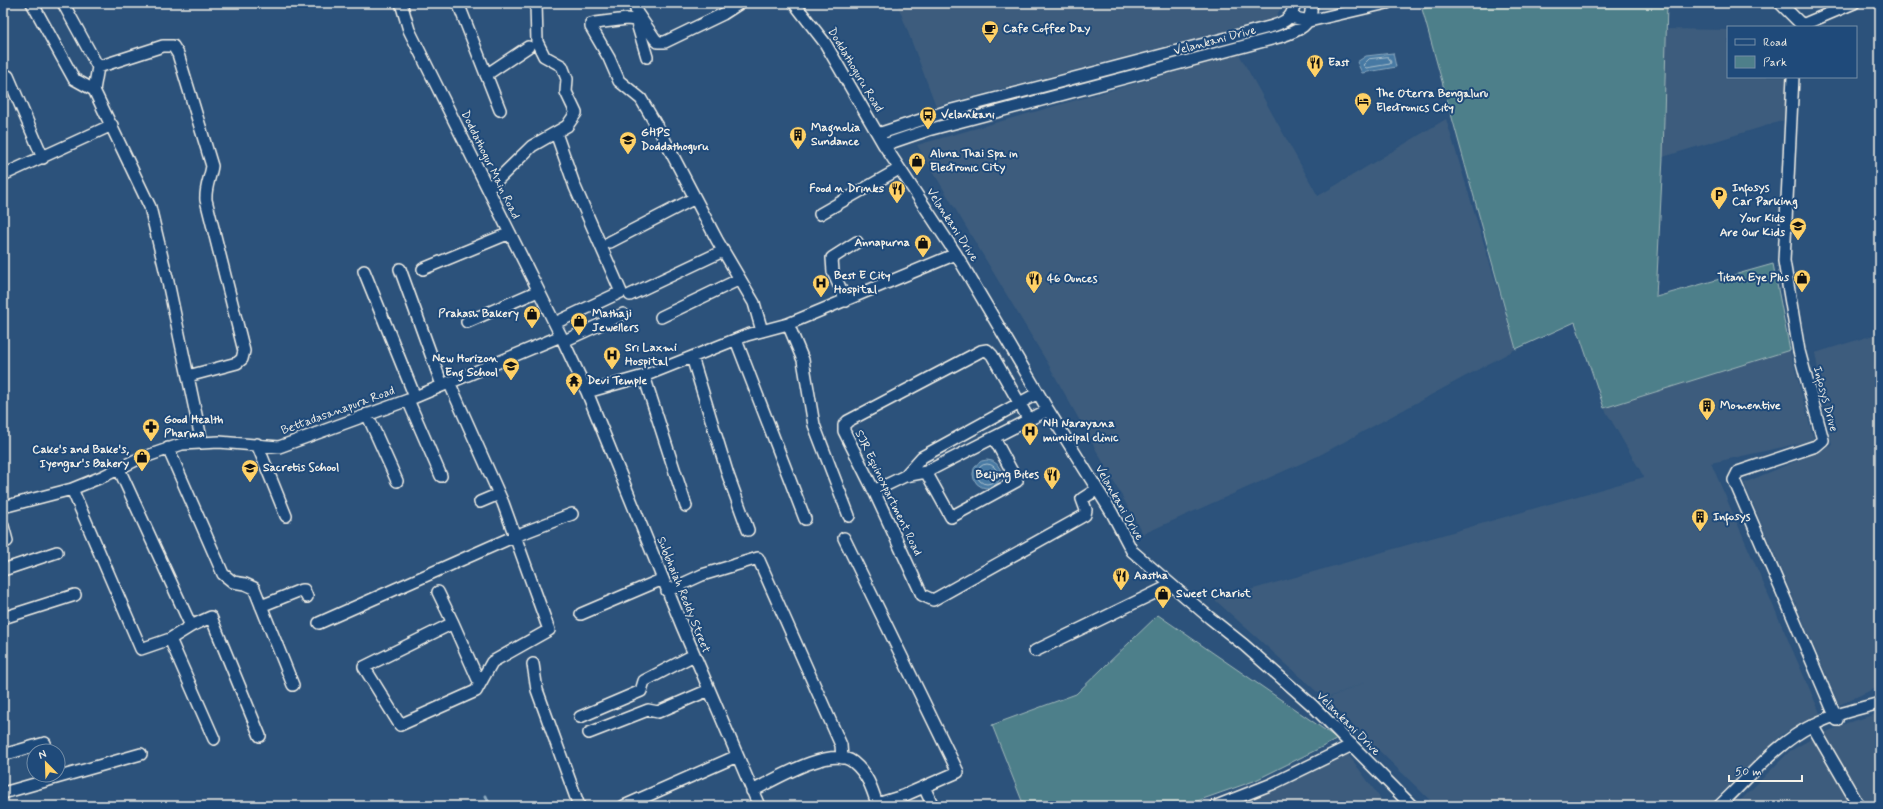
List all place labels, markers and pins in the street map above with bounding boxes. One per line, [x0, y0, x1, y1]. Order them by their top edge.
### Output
cafe icon: Cafe Coffee Day [980, 19, 1000, 44]
place label: Cafe Coffee Day [1003, 21, 1090, 37]
restaurant icon: East [1305, 53, 1325, 78]
place label: East [1328, 55, 1350, 71]
place label: The Oterra Bengaluru Electronics City [1376, 86, 1488, 116]
hotel icon: The Oterra Bengaluru Electronics City [1353, 91, 1373, 116]
bus stop icon: Velankani [918, 105, 938, 130]
place label: Velankani [941, 107, 995, 123]
place label: Magnolia Sundance [811, 120, 860, 150]
place label: GHPS Doddathoguru [641, 125, 709, 155]
building icon: Magnolia Sundance [788, 125, 808, 150]
school or university icon: GHPS Doddathoguru [618, 130, 638, 155]
place label: Aluna Thai Spa in Electronic City [930, 146, 1018, 176]
shop icon: Aluna Thai Spa in Electronic City [907, 151, 927, 176]
restaurant icon: Food n Drinks [887, 179, 907, 204]
place label: Infosys Car Parking [1732, 180, 1798, 210]
place label: Food n Drinks [809, 181, 885, 197]
parking icon: Infosys Car Parking [1709, 185, 1729, 210]
place label: Your Kids Are Our Kids [1720, 211, 1786, 241]
school or university icon: Your Kids Are Our Kids [1788, 216, 1808, 241]
shop icon: Annapurna [913, 233, 933, 258]
place label: Annapurna [854, 235, 910, 251]
place label: Best E City Hospital [834, 268, 891, 298]
shop icon: Titan Eye Plus [1792, 268, 1812, 293]
restaurant icon: 46 Ounces [1024, 269, 1044, 294]
place label: Titan Eye Plus [1717, 270, 1790, 286]
place label: 46 Ounces [1047, 271, 1098, 287]
hospital icon: Best E City Hospital [811, 273, 831, 298]
shop icon: Prakash Bakery [522, 304, 542, 329]
place label: Prakash Bakery [438, 306, 519, 322]
place label: Mathaji Jewellers [592, 306, 639, 336]
shop icon: Mathaji Jewellers [569, 311, 589, 336]
place label: Sri Laxmi Hospital [625, 340, 677, 370]
hospital icon: Sri Laxmi Hospital [602, 345, 622, 370]
place label: New Horizon Eng School [432, 351, 499, 382]
school or university icon: New Horizon Eng School [501, 356, 521, 381]
temple icon: Devi Temple [564, 371, 584, 396]
place label: Devi Temple [587, 373, 647, 389]
building icon: Momentive [1697, 396, 1717, 421]
place label: Momentive [1720, 398, 1781, 414]
place label: Good Health Pharma [164, 412, 223, 442]
place label: NH Narayana municipal clinic [1043, 416, 1119, 446]
pharmacy icon: Good Health Pharma [141, 417, 161, 442]
hospital icon: NH Narayana municipal clinic [1020, 421, 1040, 446]
place label: Cake's and Bake's, Iyengar's Bakery [32, 442, 129, 473]
shop icon: Cake's and Bake's, Iyengar's Bakery [132, 447, 152, 472]
school or university icon: Sacretis School [240, 458, 260, 483]
place label: Sacretis School [263, 460, 339, 476]
restaurant icon: Beijing Bites [1042, 465, 1062, 490]
place label: Beijing Bites [976, 467, 1039, 484]
building icon: Infosys [1690, 507, 1710, 532]
place label: Infosys [1713, 509, 1751, 526]
restaurant icon: Aastha [1111, 566, 1131, 591]
place label: Aastha [1134, 568, 1168, 584]
shop icon: Sweet Chariot [1153, 584, 1173, 609]
place label: Sweet Chariot [1176, 586, 1252, 602]

